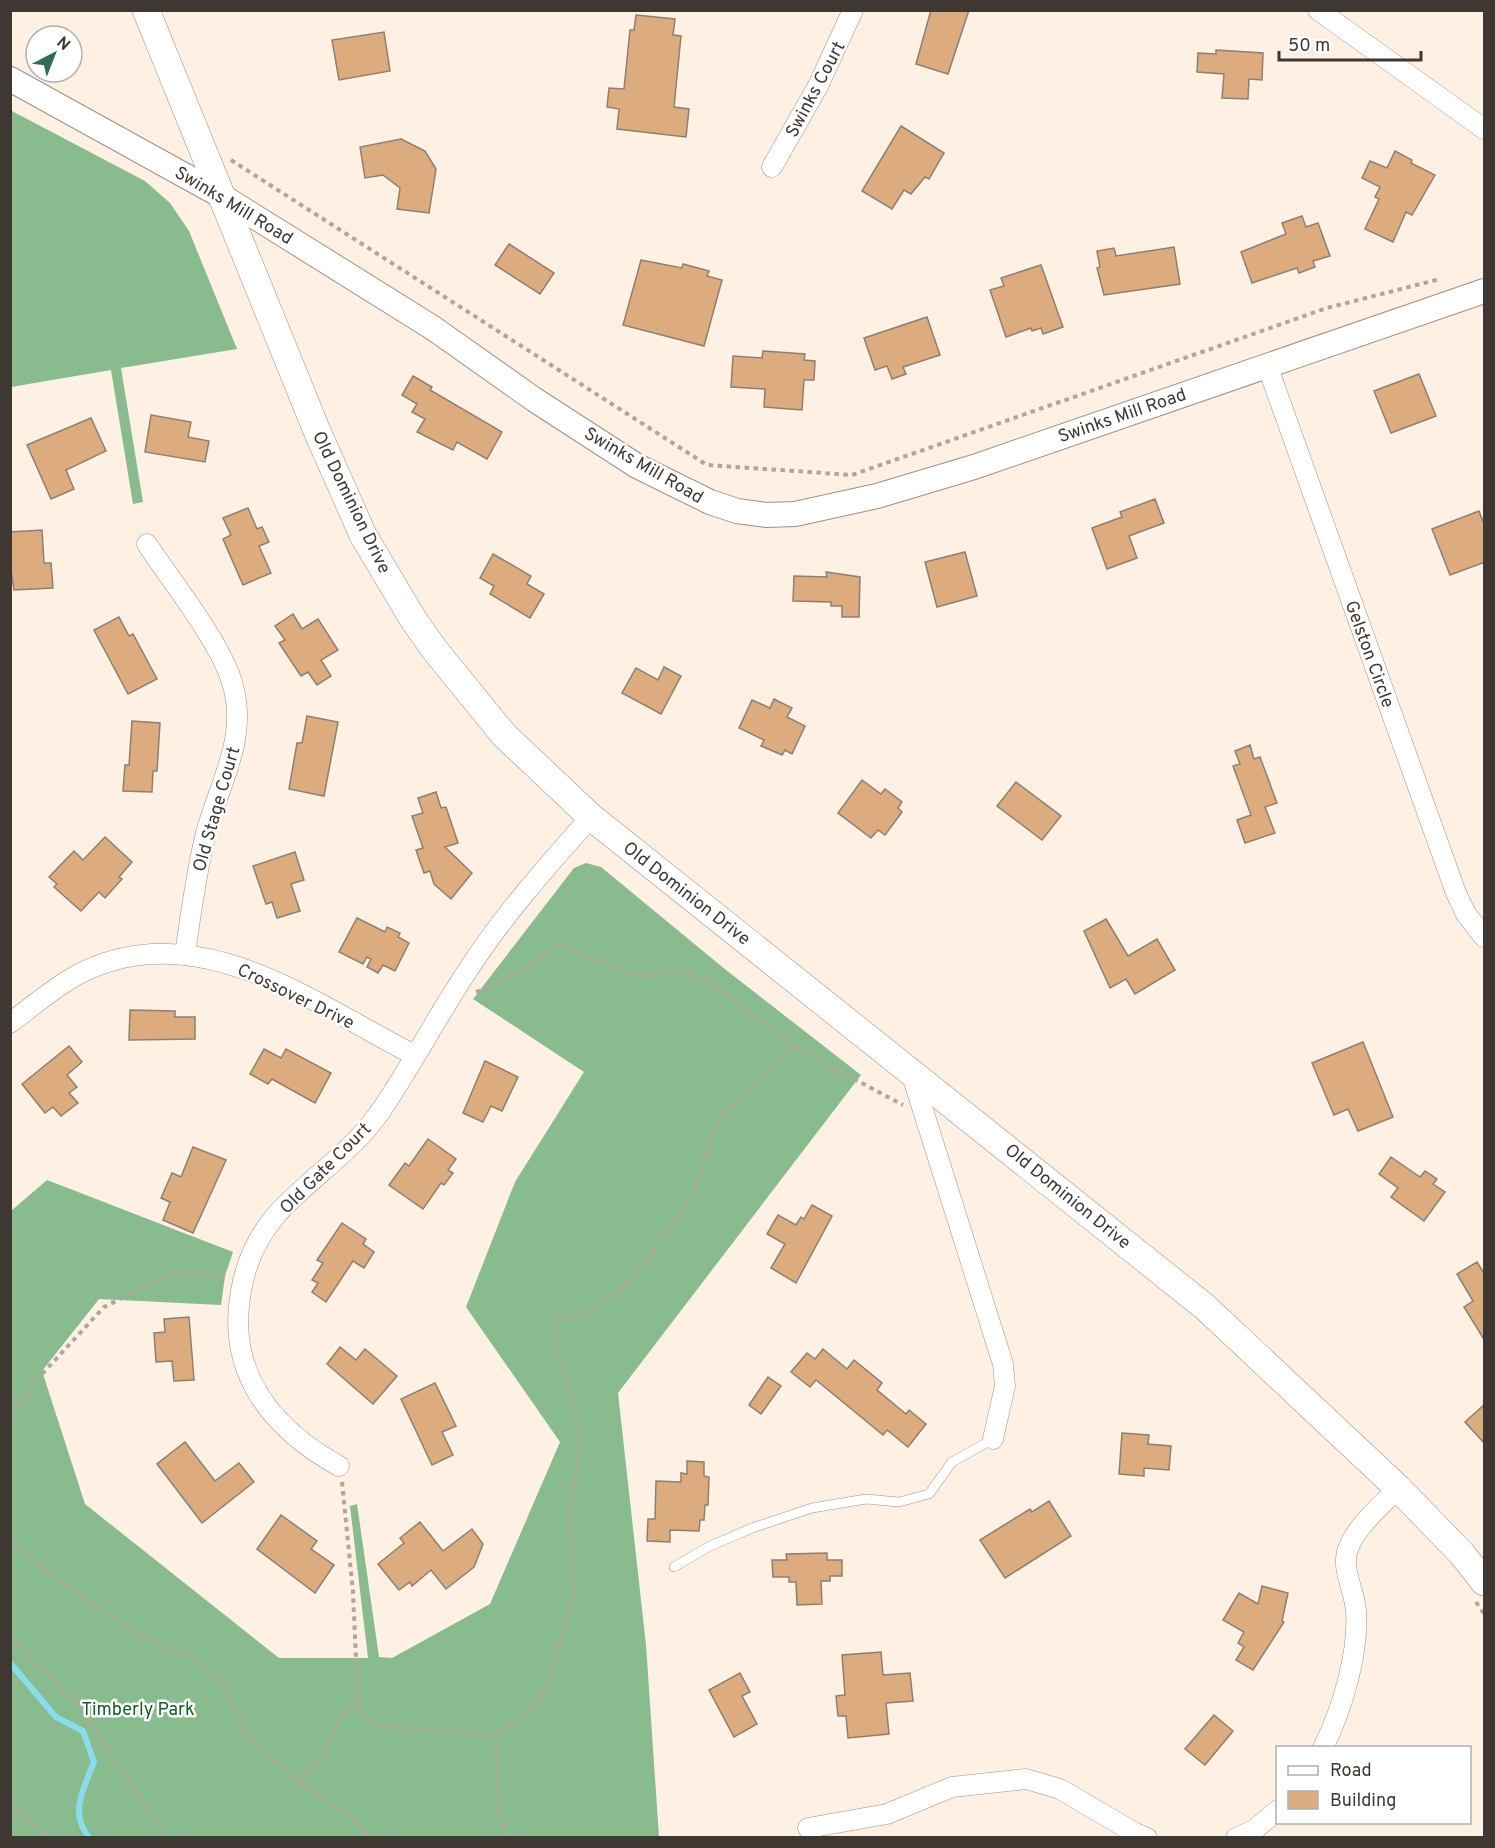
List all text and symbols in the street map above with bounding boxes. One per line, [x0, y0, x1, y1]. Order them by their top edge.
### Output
north arrow [24, 24, 84, 84]
scale bar [1279, 24, 1422, 62]
text: N [52, 33, 74, 56]
text: 50 m [1288, 35, 1330, 58]
street label: Swinks Court [781, 38, 851, 142]
street label: Swinks Mill Road [170, 162, 297, 251]
street label: Swinks Mill Road [1055, 384, 1190, 449]
street label: Swinks Mill Road [579, 423, 707, 510]
street label: Old Dominion Drive [306, 428, 395, 578]
street label: Gelston Circle [1339, 598, 1399, 711]
street label: Old Stage Court [189, 744, 246, 875]
street label: Old Dominion Drive [618, 837, 755, 951]
street label: Crossover Drive [233, 959, 358, 1036]
street label: Old Gate Court [275, 1118, 377, 1220]
street label: Old Dominion Drive [999, 1139, 1135, 1255]
park label: Timberly Park [81, 1699, 195, 1722]
legend [1276, 1746, 1471, 1824]
text: Road [1330, 1760, 1372, 1783]
text: Building [1330, 1790, 1396, 1813]

